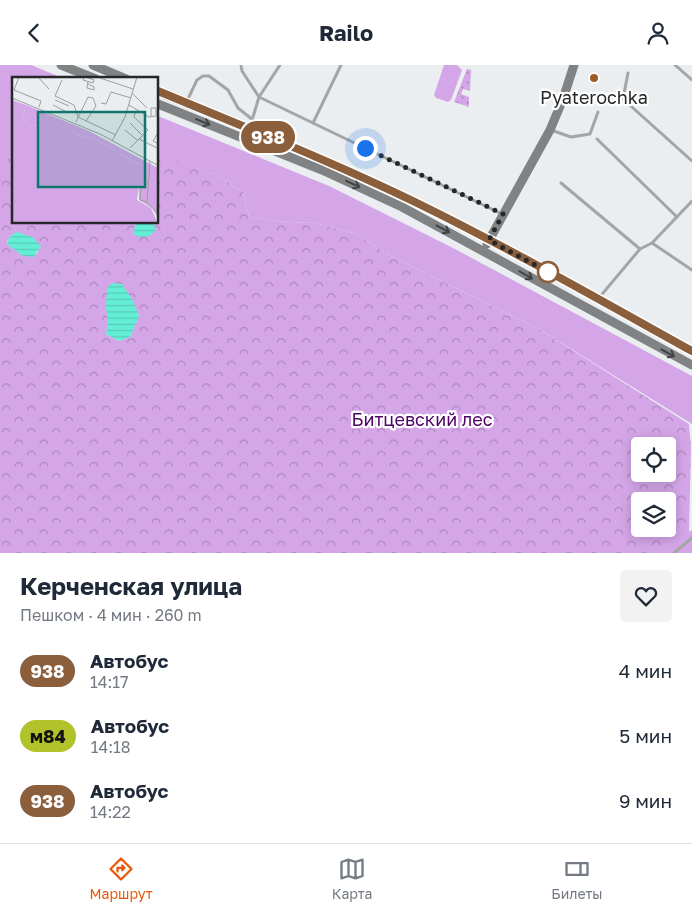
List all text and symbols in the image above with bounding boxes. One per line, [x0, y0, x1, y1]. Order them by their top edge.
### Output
icon: back [20, 19, 48, 47]
text: Railo [319, 19, 373, 46]
icon: person [644, 19, 672, 47]
marker: Pyaterochka [588, 72, 600, 84]
inset map [12, 77, 159, 224]
place label: Pyaterochka [540, 86, 648, 108]
one-way arrow [195, 118, 210, 127]
line badge: 938 [239, 121, 297, 153]
text: 938 [251, 126, 285, 148]
your location [353, 136, 378, 161]
one-way arrow [345, 180, 360, 190]
one-way arrow [435, 225, 450, 234]
unlabelled marker [537, 261, 559, 283]
one-way arrow [518, 270, 532, 280]
one-way arrow [661, 348, 675, 358]
park label: Битцевский лес [352, 408, 493, 430]
map controls [631, 437, 676, 537]
button: locate [631, 437, 676, 482]
button: layers [631, 492, 676, 537]
button: heart [620, 570, 672, 622]
text: Керченская улица [20, 571, 242, 600]
text: Пешком · 4 мин · 260 m [20, 605, 202, 625]
text: Автобус [90, 649, 168, 672]
text: 4 мин [619, 659, 672, 682]
text: 938 [31, 660, 64, 682]
text: 14:17 [90, 672, 129, 692]
text: Автобус [91, 714, 169, 737]
text: 5 мин [619, 724, 672, 747]
text: м84 [30, 725, 66, 747]
text: 14:18 [91, 737, 131, 757]
text: Автобус [90, 779, 168, 802]
text: 9 мин [619, 789, 672, 812]
text: 938 [31, 790, 64, 812]
text: 14:22 [90, 802, 131, 822]
tab: Маршрут [90, 855, 153, 902]
tab: Карта [332, 855, 372, 902]
tab: Билеты [551, 855, 602, 902]

